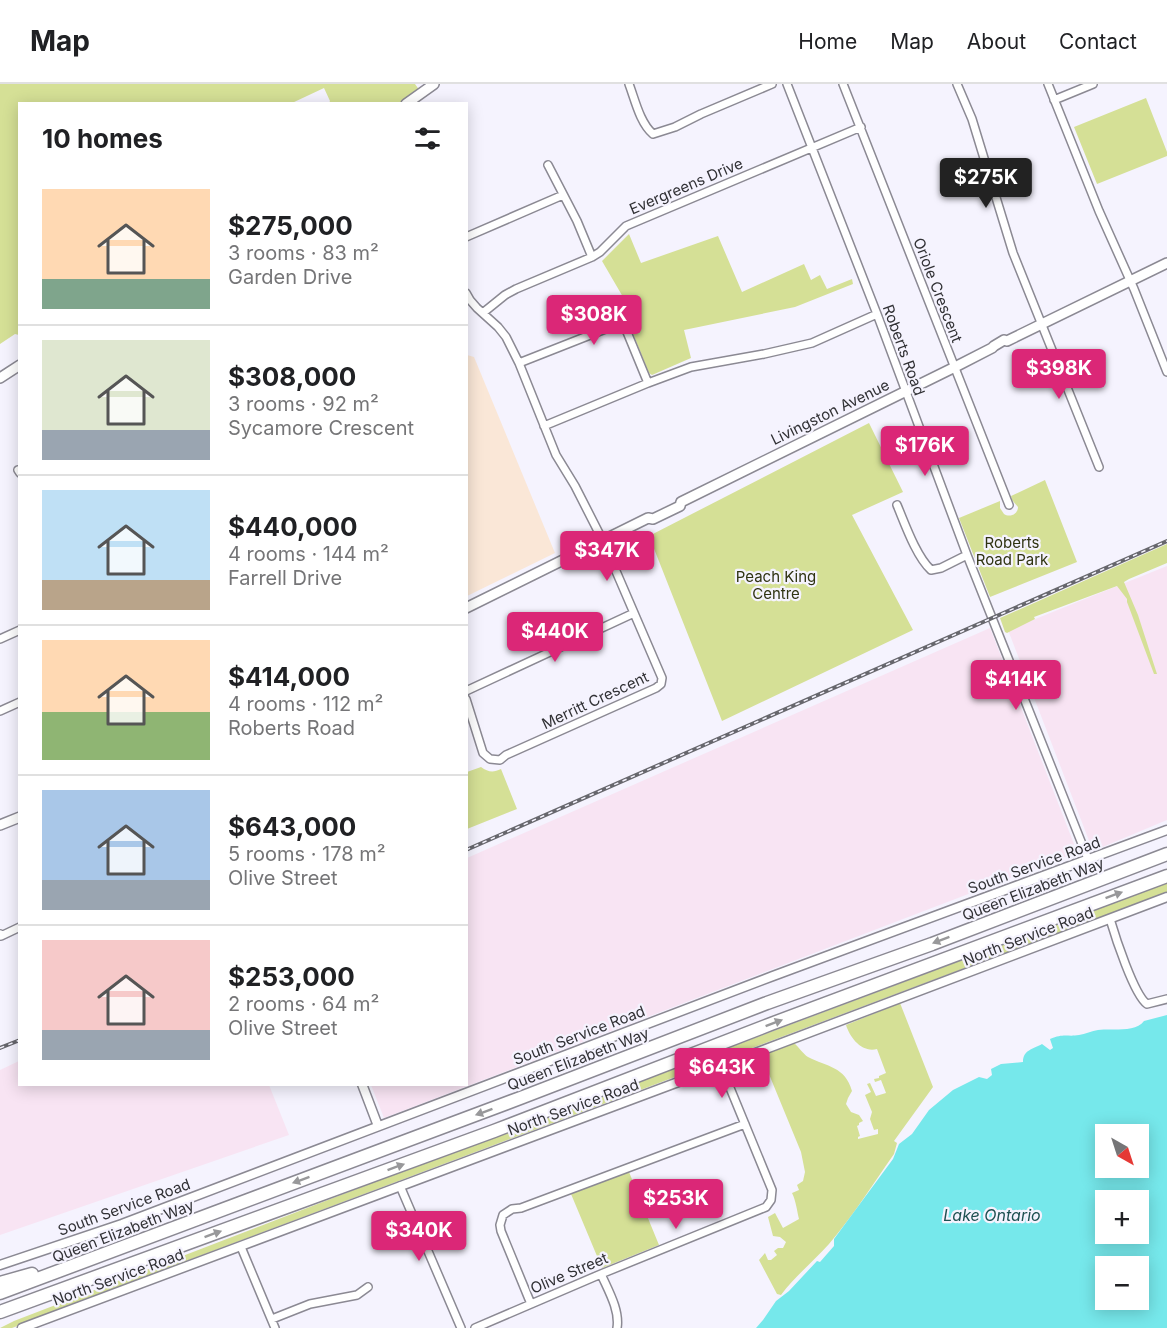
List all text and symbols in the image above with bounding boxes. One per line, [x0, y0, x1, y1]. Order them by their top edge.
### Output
text: Map [30, 24, 90, 58]
text: Home [798, 29, 857, 54]
text: Map [890, 29, 934, 54]
text: About [967, 29, 1026, 54]
text: Contact [1059, 29, 1137, 54]
icon: filters [411, 122, 444, 155]
text: 10 homes [42, 123, 163, 154]
street label: Evergreens Drive [626, 153, 746, 219]
pin: $275K [944, 158, 1028, 209]
text: $275K [954, 165, 1018, 189]
text: $275,000 [228, 210, 353, 241]
icon: home [90, 213, 162, 285]
street label: Oriole Crescent [909, 235, 967, 345]
text: 3 rooms · 83 m² [228, 241, 379, 265]
text: Garden Drive [228, 265, 352, 289]
pin: $308K [552, 295, 636, 346]
text: $308K [561, 302, 627, 326]
street label: Roberts Road [879, 302, 929, 398]
pin: $398K [1017, 349, 1101, 400]
text: $398K [1026, 356, 1092, 380]
text: $308,000 [228, 361, 356, 392]
icon: home [90, 364, 162, 436]
street label: Livingston Avenue [768, 375, 892, 449]
text: 3 rooms · 92 m² [228, 392, 379, 416]
text: Sycamore Crescent [228, 416, 414, 440]
pin: $176K [883, 426, 967, 477]
text: $176K [895, 433, 955, 457]
text: $440,000 [228, 511, 357, 542]
icon: home [90, 514, 162, 586]
pin: $347K [565, 531, 649, 582]
park label: Roberts Road Park [976, 533, 1049, 569]
text: $347K [574, 538, 640, 562]
text: 4 rooms · 144 m² [228, 542, 389, 566]
text: Farrell Drive [228, 566, 342, 590]
park label: Peach King Centre [736, 567, 816, 603]
pin: $440K [513, 612, 597, 663]
text: $440K [521, 619, 589, 643]
pin: $414K [974, 660, 1058, 711]
text: $414,000 [228, 661, 350, 692]
icon: home [90, 664, 162, 736]
street label: Merritt Crescent [539, 667, 651, 733]
text: $414K [985, 667, 1047, 691]
text: 4 rooms · 112 m² [228, 692, 383, 716]
text: Roberts Road [228, 716, 355, 740]
text: $643,000 [228, 811, 356, 842]
icon: home [90, 814, 162, 886]
street label: South Service Road [965, 832, 1103, 898]
text: 5 rooms · 178 m² [228, 842, 386, 866]
street label: Queen Elizabeth Way [959, 853, 1107, 925]
text: Olive Street [228, 866, 338, 890]
one-way arrow [1105, 890, 1123, 900]
street label: North Service Road [960, 902, 1096, 970]
one-way arrow [932, 935, 950, 945]
text: $253,000 [228, 961, 355, 992]
icon: home [90, 964, 162, 1036]
text: 2 rooms · 64 m² [228, 992, 379, 1016]
street label: South Service Road [510, 1001, 648, 1069]
text: Olive Street [228, 1016, 338, 1040]
one-way arrow [765, 1017, 783, 1027]
street label: Queen Elizabeth Way [504, 1023, 652, 1095]
pin: $643K [680, 1048, 764, 1099]
text: $643K [689, 1055, 755, 1079]
street label: North Service Road [505, 1074, 641, 1140]
one-way arrow [474, 1107, 492, 1117]
north arrow [1095, 1124, 1149, 1178]
map controls [1095, 1124, 1149, 1310]
one-way arrow [387, 1162, 405, 1172]
street label: South Service Road [55, 1174, 193, 1240]
one-way arrow [292, 1176, 310, 1185]
pin: $253K [634, 1179, 718, 1230]
text: $253K [643, 1186, 709, 1210]
button: + [1095, 1190, 1149, 1244]
street label: Queen Elizabeth Way [49, 1195, 197, 1267]
water label: Lake Ontario [943, 1205, 1041, 1225]
pin: $340K [377, 1211, 461, 1262]
text: $340K [385, 1218, 453, 1242]
one-way arrow [204, 1229, 222, 1239]
street label: North Service Road [50, 1244, 186, 1310]
street label: Olive Street [527, 1248, 611, 1298]
button: − [1095, 1256, 1149, 1310]

